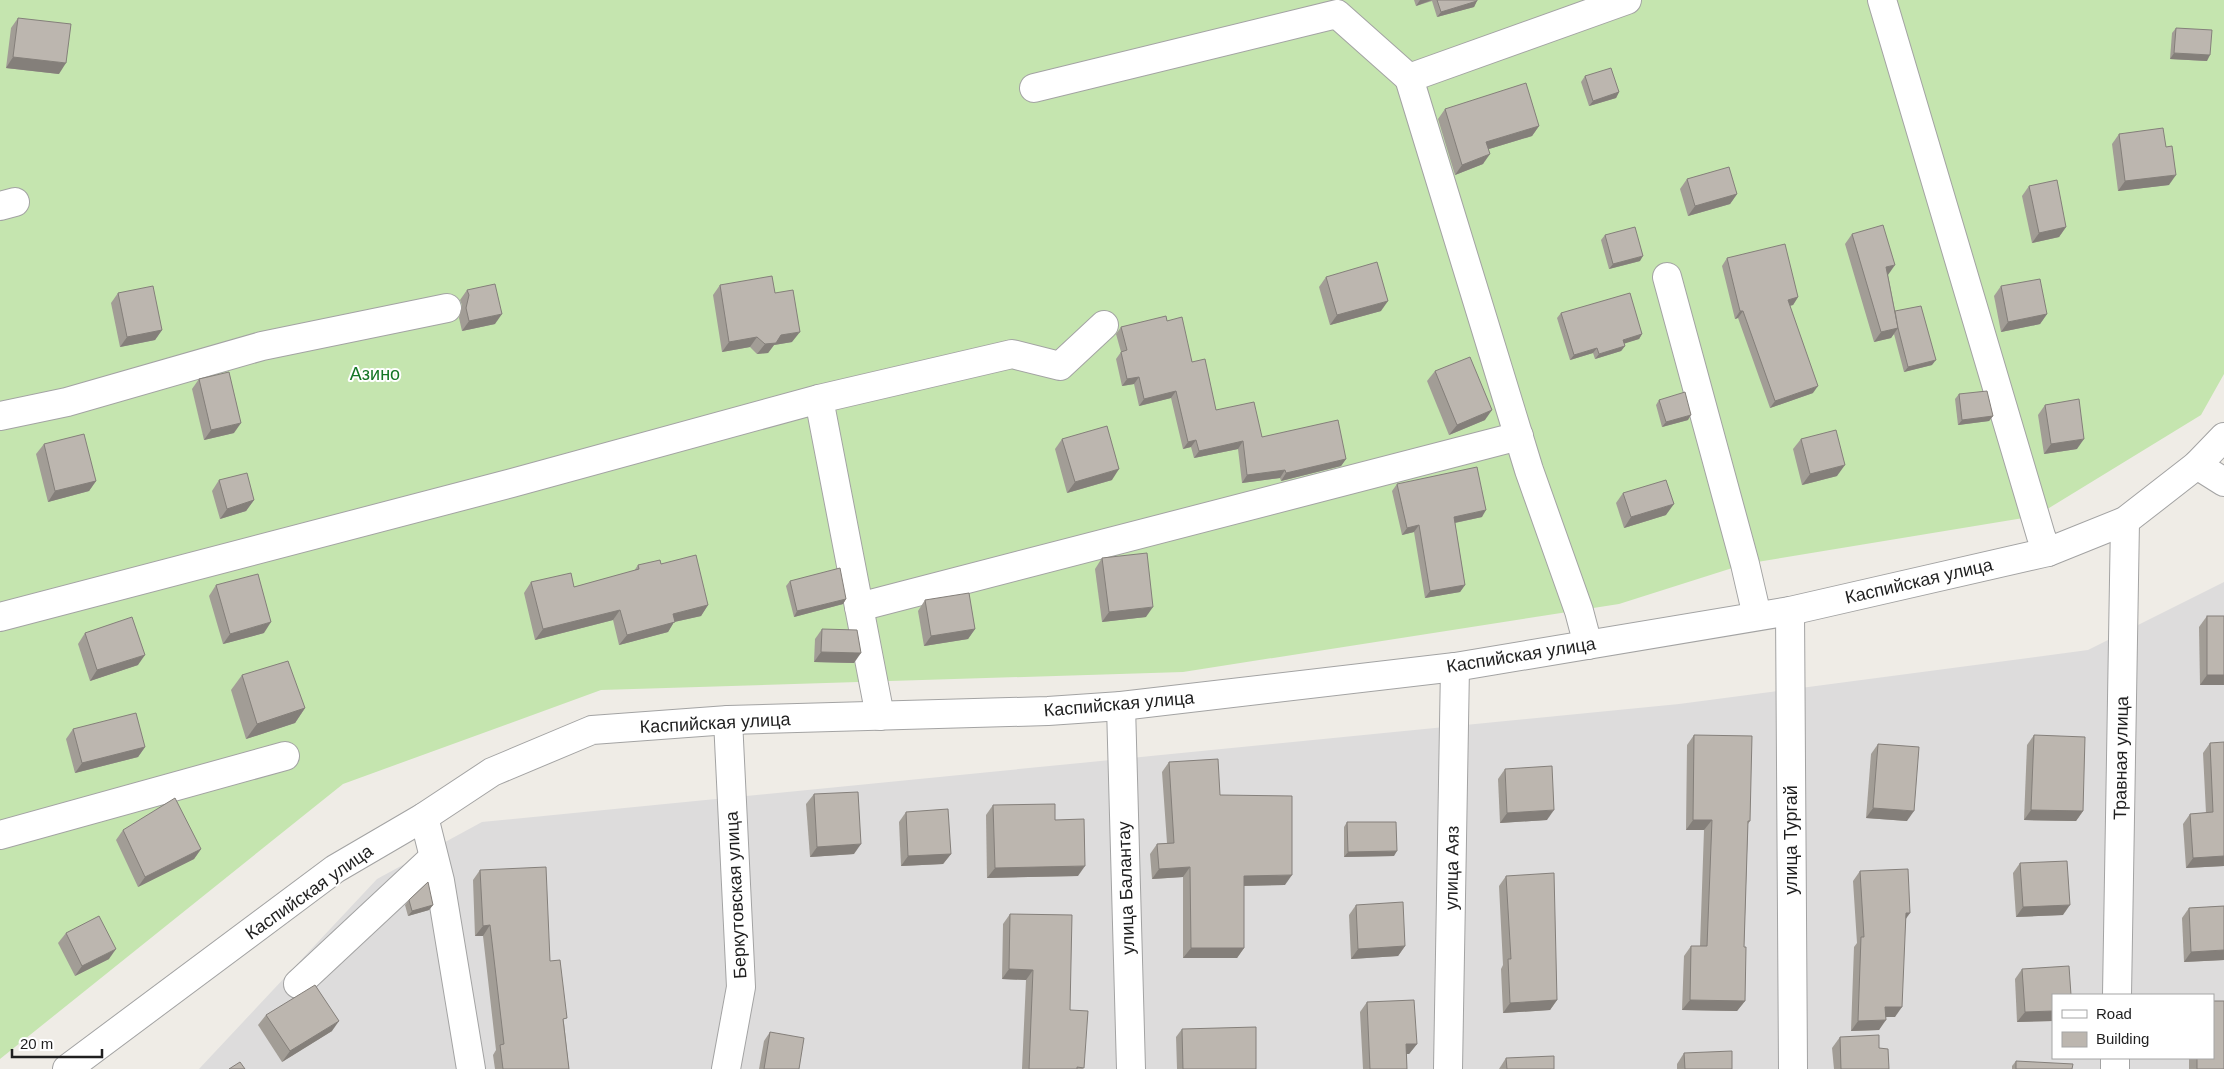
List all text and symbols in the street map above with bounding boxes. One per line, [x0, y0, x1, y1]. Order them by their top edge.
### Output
park label: Азино [350, 364, 400, 384]
street label: Каспийская улица [1843, 554, 1996, 608]
street label: Каспийская улица [1445, 633, 1598, 677]
street label: Каспийская улица [1043, 687, 1196, 721]
street label: Травная улица [2110, 695, 2132, 820]
street label: Каспийская улица [639, 709, 792, 737]
street label: улица Тургай [1781, 785, 1801, 895]
street label: Беркутовская улица [722, 810, 750, 979]
street label: улица Балантау [1114, 821, 1138, 955]
street label: улица Аяз [1441, 826, 1463, 910]
street label: Каспийская улица [241, 840, 377, 943]
legend [2052, 994, 2214, 1059]
text: Road [2096, 1005, 2132, 1022]
scale bar [12, 1026, 102, 1058]
text: Building [2096, 1030, 2149, 1047]
text: 20 m [20, 1035, 53, 1052]

